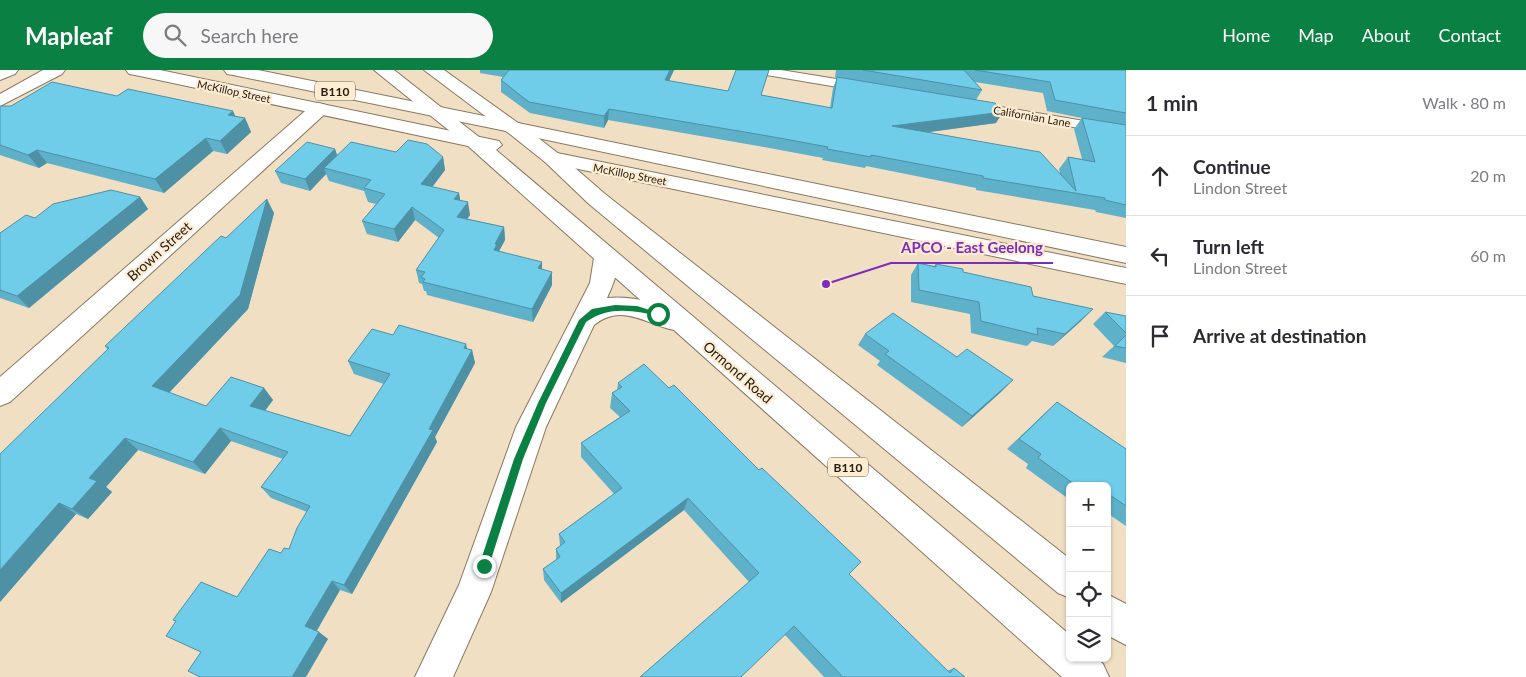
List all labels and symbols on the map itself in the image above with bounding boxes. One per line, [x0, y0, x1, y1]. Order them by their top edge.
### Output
street label: McKillop Street [196, 77, 272, 105]
road number: B110 [315, 82, 355, 100]
street label: Californian Lane [992, 103, 1072, 129]
street label: McKillop Street [592, 161, 668, 188]
street label: Brown Street [123, 218, 195, 284]
callout: APCO - East Geelong [891, 233, 1053, 263]
text: APCO - East Geelong [900, 238, 1043, 256]
route start [647, 303, 670, 326]
street label: Ormond Road [700, 337, 776, 407]
road number: B110 [828, 458, 868, 477]
route end [473, 555, 496, 578]

